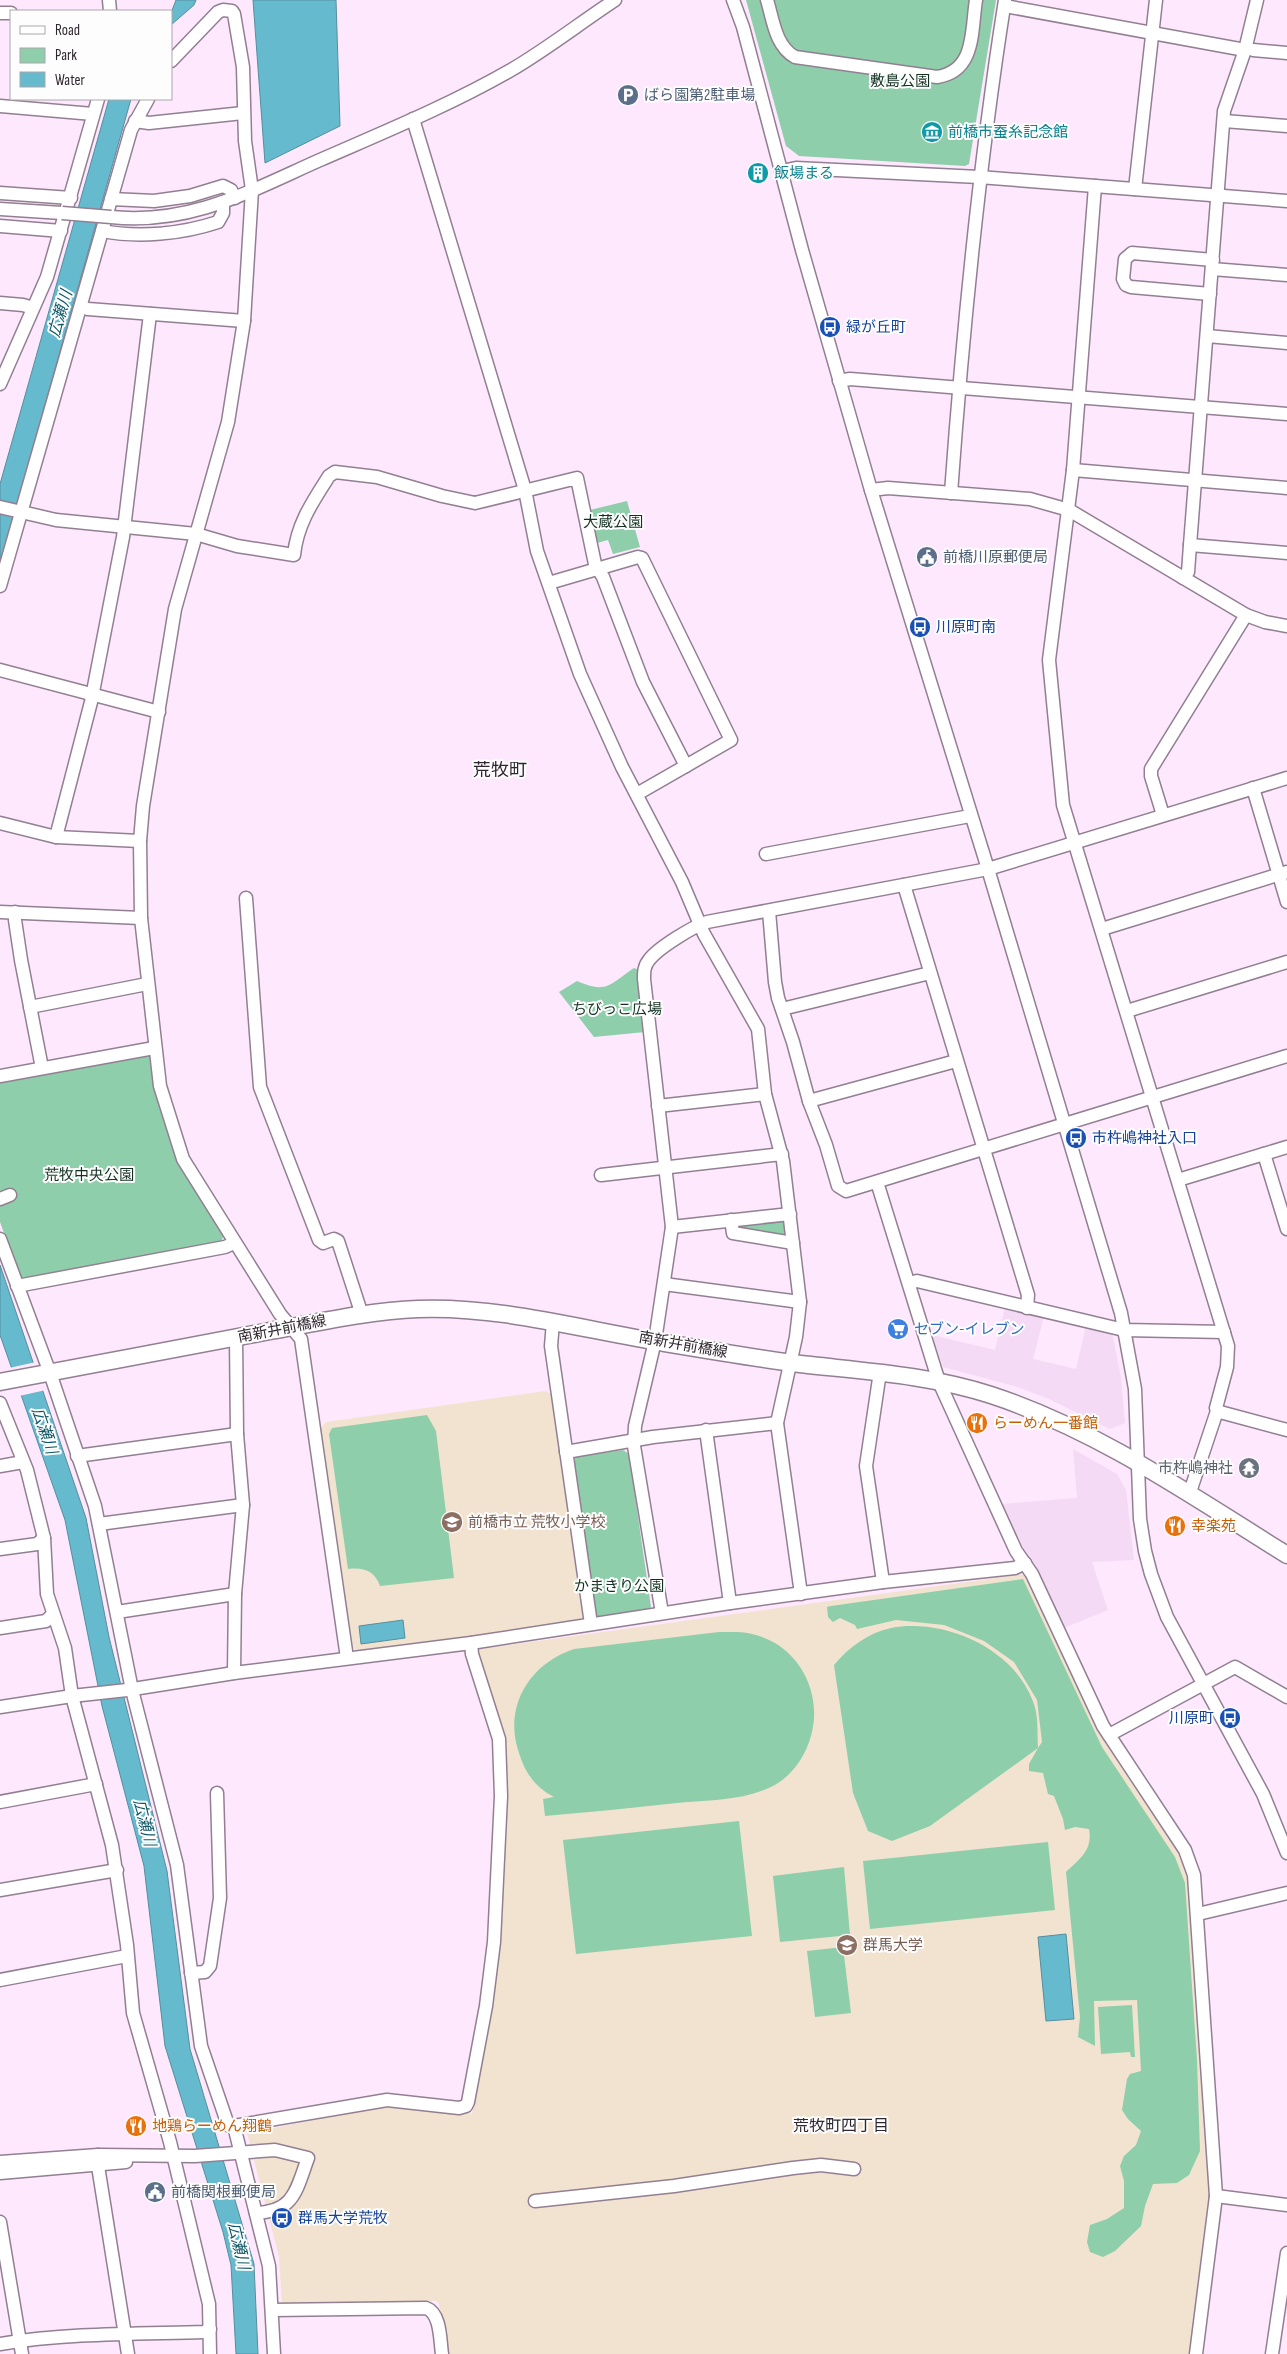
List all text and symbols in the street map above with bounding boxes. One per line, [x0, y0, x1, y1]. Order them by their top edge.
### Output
legend [10, 10, 172, 100]
text: Road [55, 21, 80, 40]
text: Park [55, 46, 77, 65]
text: Water [55, 71, 86, 90]
park label: 敷島公園 [870, 72, 930, 91]
parking icon: ばら園第2駐車場 [616, 83, 640, 107]
place label: ばら園第2駐車場 [644, 86, 755, 105]
museum icon: 前橋市蚕糸記念館 [920, 120, 944, 144]
place label: 前橋市蚕糸記念館 [948, 123, 1068, 142]
building icon: 飯場まる [746, 161, 770, 185]
place label: 飯場まる [774, 164, 834, 183]
water label: 広瀬川 [45, 286, 77, 340]
bus stop icon: 緑が丘町 [818, 315, 842, 339]
place label: 緑が丘町 [846, 318, 906, 337]
park label: 大蔵公園 [583, 513, 643, 532]
public building icon: 前橋川原郵便局 [915, 545, 939, 569]
place label: 前橋川原郵便局 [943, 548, 1048, 567]
bus stop icon: 川原町南 [908, 615, 932, 639]
place label: 川原町南 [936, 618, 996, 637]
district label: 荒牧町 [473, 760, 527, 781]
park label: ちびっこ広場 [572, 1000, 662, 1019]
bus stop icon: 市杵嶋神社入口 [1064, 1126, 1088, 1150]
place label: 市杵嶋神社入口 [1092, 1129, 1197, 1148]
park label: 荒牧中央公園 [44, 1166, 134, 1185]
street label: 南新井前橋線 [236, 1311, 328, 1347]
supermarket icon: セブン-イレブン [886, 1317, 910, 1341]
place label: セブン-イレブン [914, 1320, 1025, 1339]
street label: 南新井前橋線 [637, 1328, 729, 1362]
water label: 広瀬川 [27, 1405, 61, 1459]
restaurant icon: らーめん一番館 [965, 1411, 989, 1435]
place label: らーめん一番館 [993, 1414, 1098, 1433]
temple icon: 市杵嶋神社 [1237, 1456, 1261, 1480]
place label: 市杵嶋神社 [1158, 1459, 1233, 1478]
school or university icon: 前橋市立 荒牧小学校 [440, 1510, 464, 1534]
place label: 前橋市立 荒牧小学校 [468, 1513, 605, 1532]
restaurant icon: 幸楽苑 [1163, 1514, 1187, 1538]
place label: 幸楽苑 [1191, 1517, 1236, 1536]
park label: かまきり公園 [574, 1577, 664, 1596]
bus stop icon: 川原町 [1218, 1706, 1242, 1730]
place label: 川原町 [1169, 1709, 1214, 1728]
water label: 広瀬川 [129, 1797, 160, 1851]
school or university icon: 群馬大学 [835, 1933, 859, 1957]
place label: 群馬大学 [863, 1936, 923, 1955]
restaurant icon: 地鶏らーめん翔鶴 [124, 2114, 148, 2138]
place label: 地鶏らーめん翔鶴 [152, 2117, 272, 2136]
district label: 荒牧町四丁目 [793, 2117, 889, 2136]
public building icon: 前橋関根郵便局 [143, 2180, 167, 2204]
place label: 前橋関根郵便局 [171, 2183, 276, 2202]
bus stop icon: 群馬大学荒牧 [270, 2206, 294, 2230]
place label: 群馬大学荒牧 [298, 2209, 388, 2228]
water label: 広瀬川 [223, 2220, 253, 2273]

